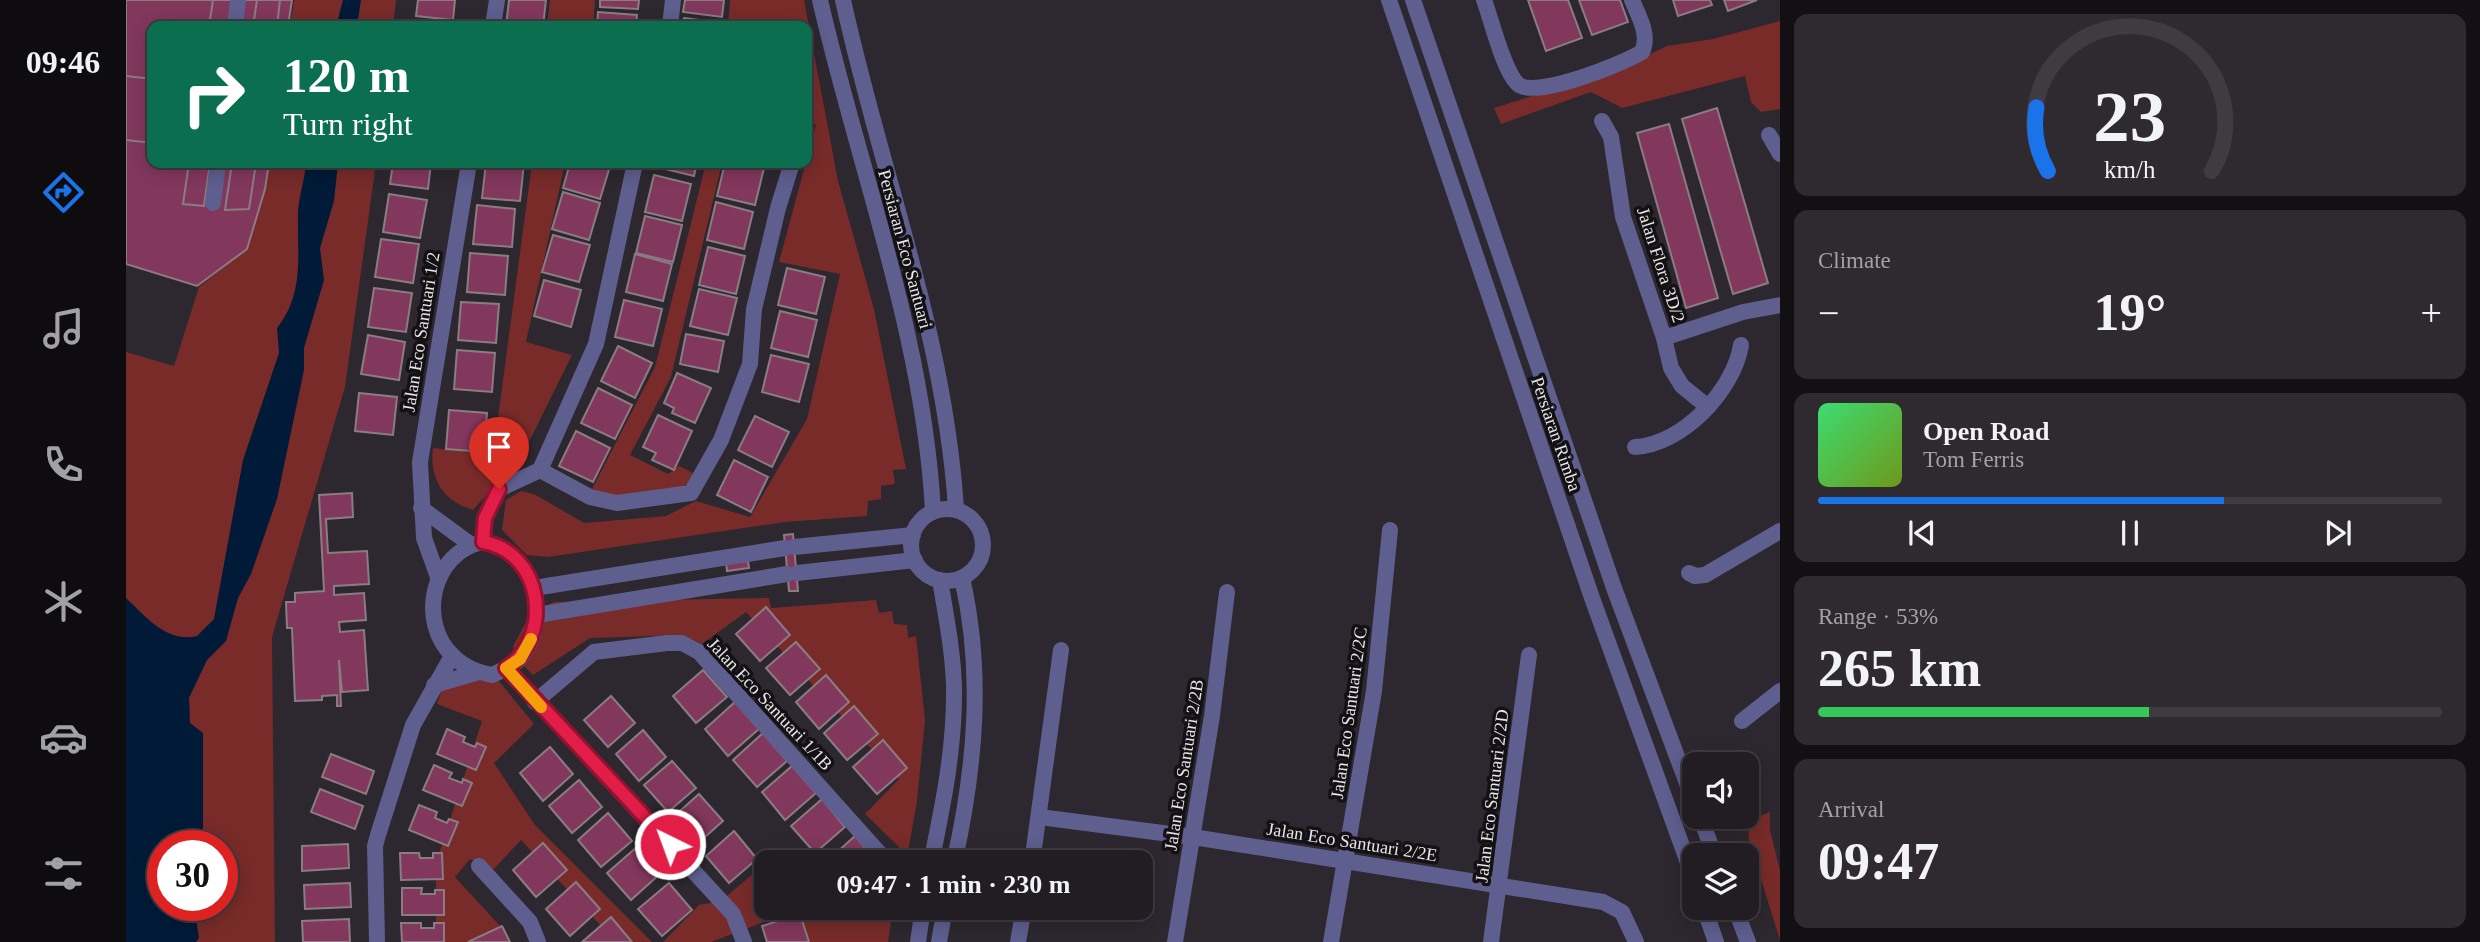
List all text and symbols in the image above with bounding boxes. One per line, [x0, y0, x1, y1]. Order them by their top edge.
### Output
text: 09:46 [26, 44, 100, 80]
text: 120 m [283, 48, 410, 103]
icon: right [168, 49, 259, 140]
text: 23 [2094, 76, 2166, 157]
text: Turn right [283, 106, 413, 142]
text: km/h [2104, 156, 2156, 183]
street label: Persiaran Eco Santuari [874, 167, 936, 331]
icon: directions [39, 168, 88, 217]
street label: Jalan Flora 3D/2 [1633, 205, 1689, 325]
text: Climate [1818, 248, 1891, 273]
street label: Jalan Eco Santuari 1/2 [398, 251, 444, 413]
text: 19° [2094, 284, 2166, 341]
text: − [1818, 292, 1839, 334]
text: + [2421, 292, 2442, 334]
icon: music [39, 304, 88, 353]
street label: Persiaran Rimba [1527, 374, 1585, 494]
pin [469, 417, 529, 489]
text: Open Road [1923, 417, 2049, 446]
icon: arrive [480, 428, 518, 466]
icon: phone [39, 440, 88, 489]
text: Tom Ferris [1923, 447, 2024, 472]
icon: previous [1903, 514, 1941, 552]
icon: pause [2111, 514, 2149, 552]
icon: next [2319, 514, 2357, 552]
icon: climate [39, 577, 88, 626]
text: Range · 53% [1818, 604, 1938, 629]
street label: Jalan Eco Santuari 2/2C [1327, 626, 1371, 800]
street label: Jalan Eco Santuari 1/1B [704, 634, 836, 774]
text: 265 km [1818, 640, 1981, 697]
street label: Jalan Eco Santuari 2/2B [1161, 678, 1207, 852]
street label: Jalan Eco Santuari 2/2D [1471, 708, 1513, 884]
icon: car [39, 713, 88, 762]
map controls [1682, 752, 1759, 920]
button: sound [1682, 752, 1759, 829]
text: Arrival [1818, 797, 1884, 822]
position arrow [633, 807, 707, 881]
street label: Jalan Eco Santuari 2/2E [1265, 819, 1439, 865]
speed limit sign: 30 [147, 830, 238, 921]
text: 09:47 [1818, 833, 1939, 890]
button: layers [1682, 843, 1759, 920]
icon: filters [39, 849, 88, 898]
text: 09:47 · 1 min · 230 m [837, 870, 1071, 899]

